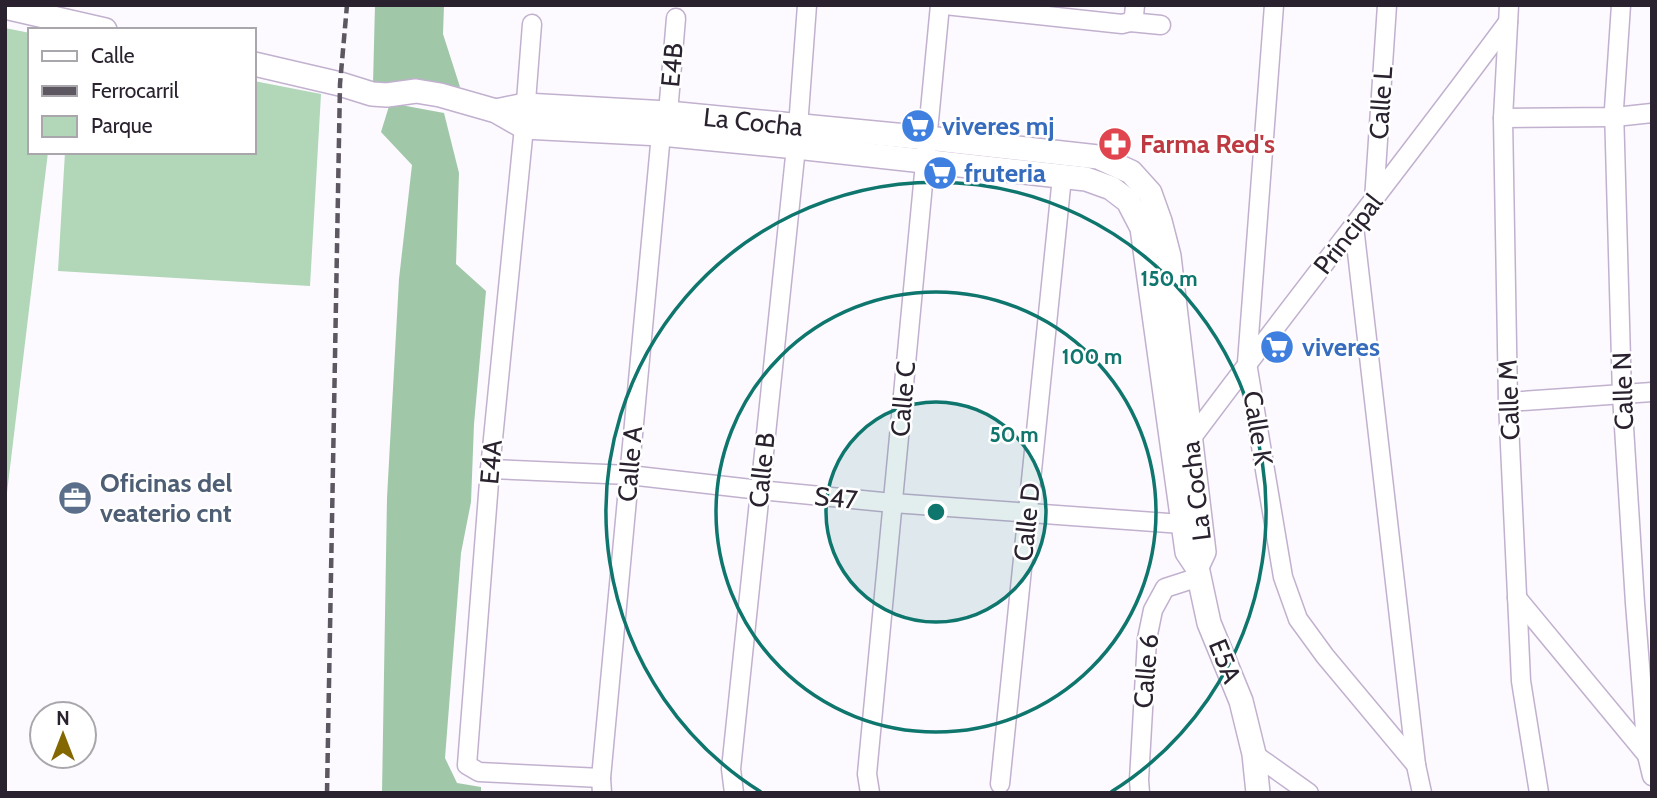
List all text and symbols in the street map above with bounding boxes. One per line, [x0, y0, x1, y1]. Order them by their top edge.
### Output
legend [28, 28, 256, 154]
street label: E4B [654, 42, 690, 88]
text: Calle [91, 43, 135, 68]
street label: Calle L [1362, 66, 1400, 140]
text: Ferrocarril [91, 78, 179, 103]
street label: La Cocha [702, 101, 805, 143]
supermarket icon: viveres mj [899, 107, 937, 145]
place label: viveres mj [942, 110, 1055, 142]
text: Parque [91, 113, 153, 138]
pharmacy icon: Farma Red's [1096, 125, 1134, 163]
place label: Farma Red's [1140, 128, 1275, 160]
supermarket icon: fruteria [921, 154, 959, 192]
place label: fruteria [964, 157, 1046, 189]
street label: Principal [1307, 187, 1389, 281]
text: 150 m [1141, 266, 1197, 291]
supermarket icon: viveres [1258, 328, 1296, 366]
place label: viveres [1302, 331, 1380, 363]
text: 100 m [1062, 344, 1122, 369]
street label: Calle N [1606, 351, 1640, 431]
street label: Calle M [1492, 359, 1526, 441]
street label: Calle C [884, 360, 922, 438]
street label: Calle K [1236, 389, 1280, 468]
text: 50 m [989, 422, 1039, 447]
street label: Calle A [611, 425, 649, 503]
street label: Calle B [742, 431, 782, 509]
street label: E4A [473, 438, 509, 486]
street label: La Cocha [1174, 439, 1218, 542]
place label: Oficinas del veaterio cnt [100, 467, 232, 529]
office icon: Oficinas del veaterio cnt [56, 479, 94, 517]
street label: S47 [813, 480, 859, 516]
street label: Calle D [1007, 481, 1047, 563]
centre of rings [924, 500, 948, 524]
street label: Calle 6 [1127, 632, 1165, 710]
street label: E5A [1202, 634, 1248, 688]
north arrow [28, 700, 98, 770]
text: N [56, 707, 70, 730]

